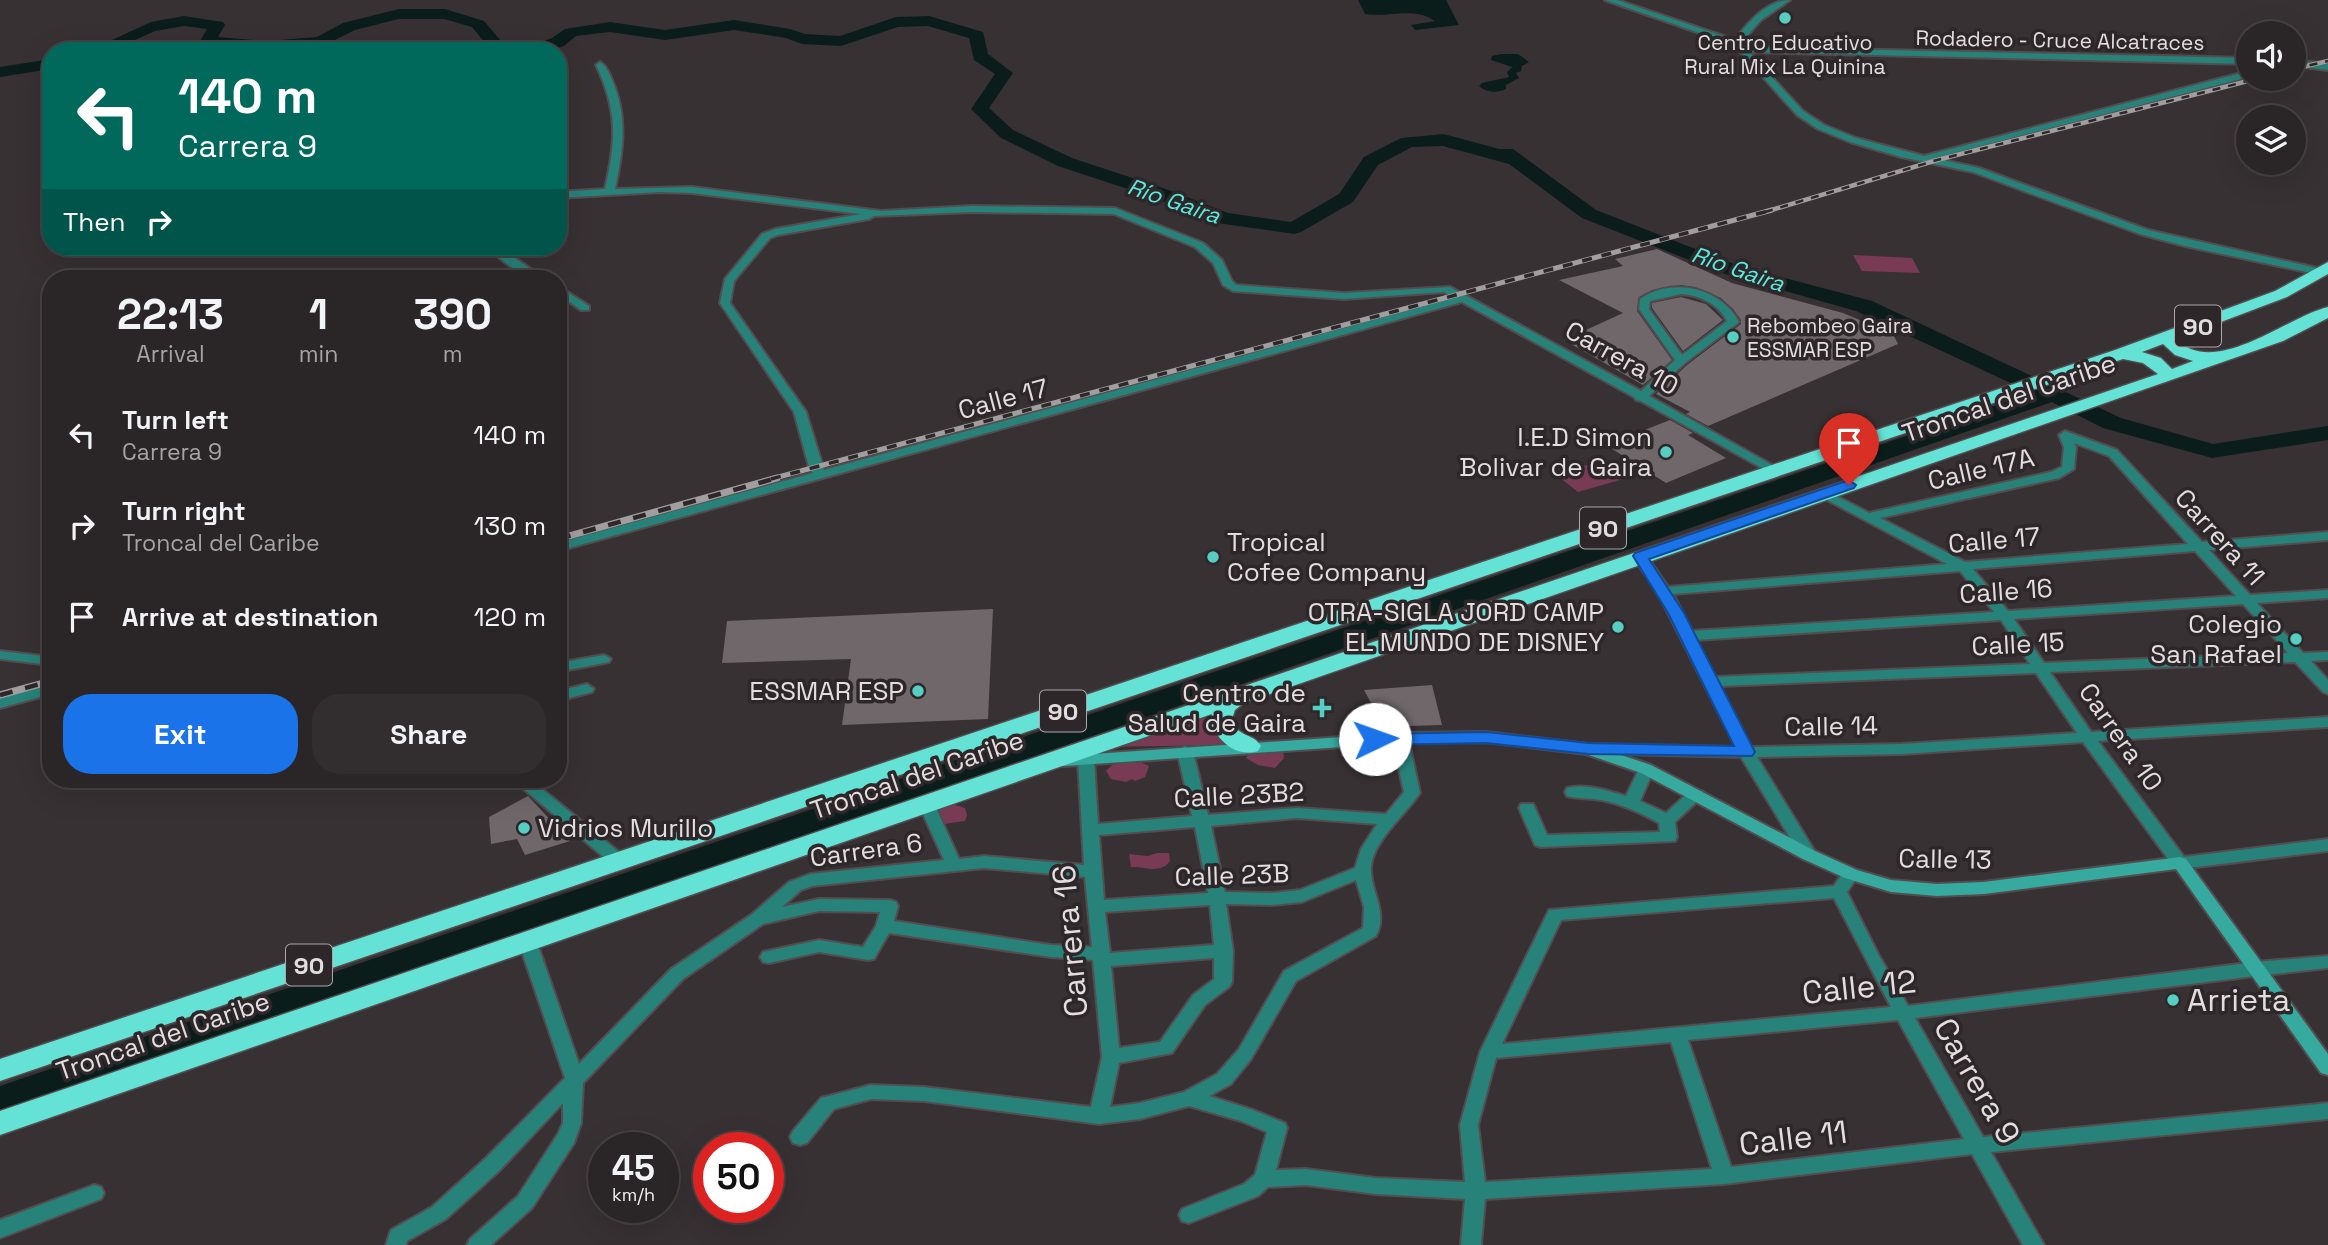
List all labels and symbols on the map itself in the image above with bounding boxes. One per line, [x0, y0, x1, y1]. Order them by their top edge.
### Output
marker: Centro Educativo Rural Mix La Quinina [1777, 10, 1793, 26]
street label: Rodadero - Cruce Alcatraces [1915, 24, 2205, 56]
place label: Centro Educativo Rural Mix La Quinina [1684, 29, 1886, 80]
water label: Río Gaira [1124, 171, 1225, 231]
water label: Río Gaira [1688, 239, 1789, 299]
road number: 90 [2175, 306, 2221, 346]
place label: Rebombeo Gaira ESSMAR ESP [1747, 312, 1912, 363]
street label: Carrera 10 [1559, 313, 1685, 403]
marker: Rebombeo Gaira ESSMAR ESP [1725, 329, 1741, 345]
street label: Troncal del Caribe [1898, 346, 2120, 450]
street label: Calle 17 [954, 371, 1052, 427]
pin [1819, 413, 1879, 485]
place label: I.E.D Simon Bolivar de Gaira [1459, 420, 1652, 484]
street label: Calle 17A [1924, 440, 2038, 498]
marker: I.E.D Simon Bolivar de Gaira [1658, 444, 1674, 460]
street label: Carrera 11 [2168, 481, 2272, 593]
road number: 90 [1580, 508, 1626, 548]
street label: Calle 17 [1947, 519, 2041, 561]
place label: Tropical Cofee Company [1227, 525, 1426, 589]
marker: Tropical Cofee Company [1205, 549, 1221, 565]
street label: Calle 16 [1958, 571, 2054, 611]
place label: OTRA-SIGLA JORD CAMP EL MUNDO DE DISNEY [1308, 595, 1604, 659]
place label: Colegio San Rafael [2150, 607, 2282, 671]
marker: OTRA-SIGLA JORD CAMP EL MUNDO DE DISNEY [1610, 619, 1626, 635]
street label: Calle 15 [1971, 625, 2065, 663]
marker: Colegio San Rafael [2288, 631, 2304, 647]
place label: ESSMAR ESP [749, 674, 904, 708]
place label: Centro de Salud de Gaira [1128, 676, 1306, 740]
street label: Carrera 10 [2071, 676, 2171, 798]
marker: ESSMAR ESP [910, 683, 926, 699]
road number: 90 [1040, 690, 1086, 732]
marker: Centro de Salud de Gaira [1312, 698, 1332, 718]
position arrow [1338, 702, 1412, 776]
street label: Calle 14 [1784, 708, 1878, 744]
street label: Troncal del Caribe [806, 723, 1028, 827]
street label: Calle 23B2 [1173, 775, 1305, 815]
place label: Vidrios Murillo [538, 811, 713, 845]
marker: Vidrios Murillo [516, 820, 532, 836]
street label: Carrera 6 [808, 825, 924, 875]
street label: Calle 13 [1898, 841, 1992, 877]
street label: Calle 23B [1174, 856, 1290, 894]
street label: Carrera 16 [1043, 863, 1097, 1019]
road number: 90 [286, 945, 332, 986]
street label: Calle 12 [1800, 961, 1918, 1013]
place label: Arrieta [2187, 980, 2290, 1020]
street label: Troncal del Caribe [52, 984, 274, 1088]
marker: Arrieta [2165, 992, 2181, 1008]
street label: Carrera 9 [1925, 1011, 2029, 1151]
street label: Calle 11 [1737, 1112, 1849, 1164]
speed limit sign: 50 [693, 1132, 784, 1223]

